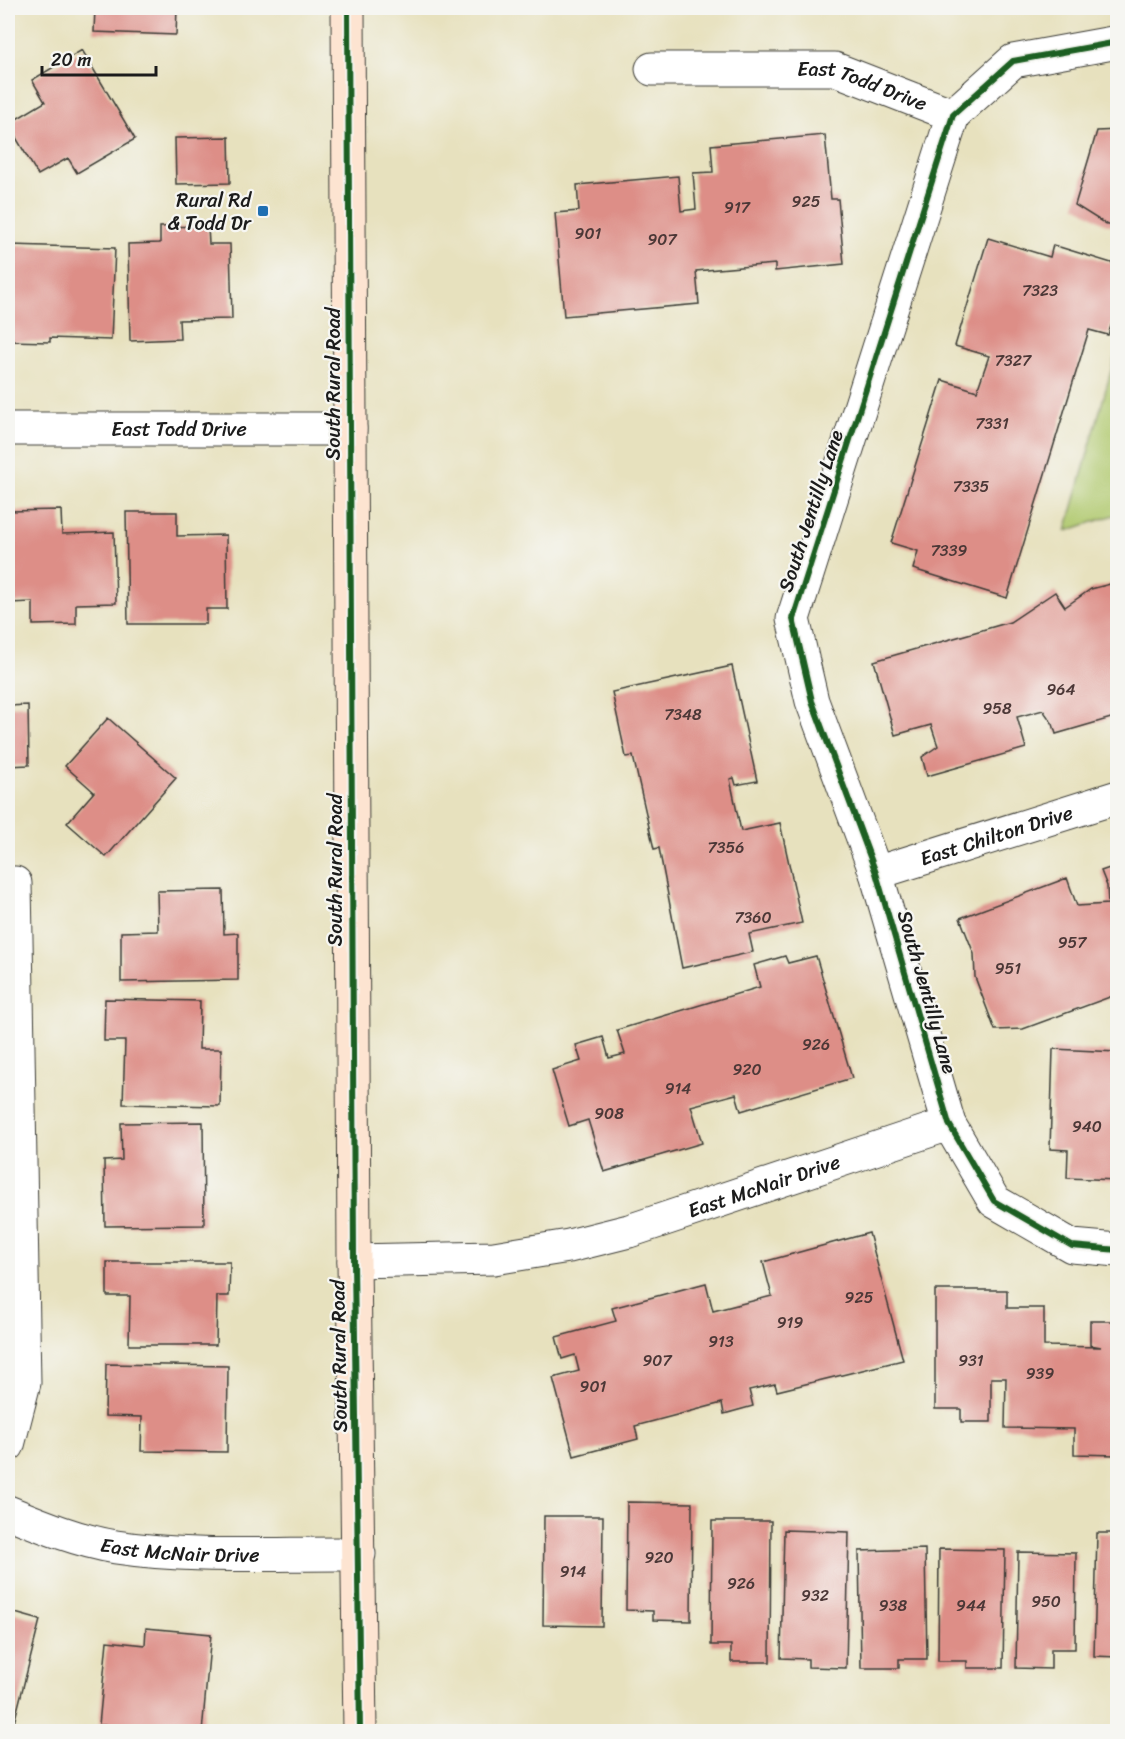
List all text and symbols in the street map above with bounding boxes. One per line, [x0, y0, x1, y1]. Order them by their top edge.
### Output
scale bar [42, 39, 156, 77]
text: 20 m [51, 44, 91, 76]
street label: East Todd Drive [797, 52, 932, 121]
place label: Rural Rd & Todd Dr [167, 183, 252, 241]
house number: 925 [792, 187, 821, 216]
house number: 917 [724, 193, 751, 222]
marker: Rural Rd & Todd Dr [256, 204, 270, 218]
house number: 901 [575, 219, 602, 248]
house number: 907 [647, 225, 677, 254]
house number: 7323 [1022, 276, 1058, 305]
street label: South Rural Road [316, 306, 351, 460]
house number: 7327 [995, 346, 1032, 375]
house number: 7331 [975, 409, 1009, 438]
street label: East Todd Drive [111, 412, 247, 447]
street label: South Jentilly Lane [768, 425, 854, 597]
house number: 7335 [953, 472, 989, 501]
house number: 7339 [931, 536, 967, 565]
house number: 964 [1047, 675, 1075, 704]
house number: 958 [982, 694, 1012, 723]
house number: 7348 [664, 700, 702, 729]
street label: South Rural Road [318, 792, 353, 946]
street label: East Chilton Drive [915, 795, 1077, 876]
house number: 7356 [708, 833, 744, 862]
house number: 7360 [734, 903, 772, 932]
street label: South Jentilly Lane [887, 906, 967, 1078]
house number: 957 [1058, 928, 1087, 957]
house number: 951 [995, 954, 1021, 983]
house number: 926 [802, 1030, 830, 1059]
house number: 920 [732, 1055, 762, 1084]
house number: 914 [665, 1074, 691, 1103]
house number: 908 [594, 1099, 624, 1128]
house number: 940 [1072, 1112, 1102, 1141]
street label: East McNair Drive [683, 1144, 845, 1228]
street label: South Rural Road [320, 1278, 358, 1433]
house number: 925 [845, 1283, 874, 1312]
house number: 919 [777, 1308, 803, 1337]
house number: 913 [708, 1327, 734, 1356]
house number: 907 [642, 1346, 672, 1375]
house number: 931 [958, 1346, 984, 1375]
house number: 939 [1026, 1359, 1054, 1388]
house number: 901 [580, 1372, 607, 1401]
street label: East McNair Drive [98, 1527, 259, 1572]
house number: 920 [644, 1543, 674, 1572]
house number: 914 [560, 1557, 586, 1586]
house number: 926 [727, 1569, 755, 1598]
house number: 932 [801, 1581, 829, 1610]
house number: 950 [1031, 1587, 1061, 1616]
house number: 938 [879, 1591, 907, 1620]
house number: 944 [956, 1591, 986, 1620]

